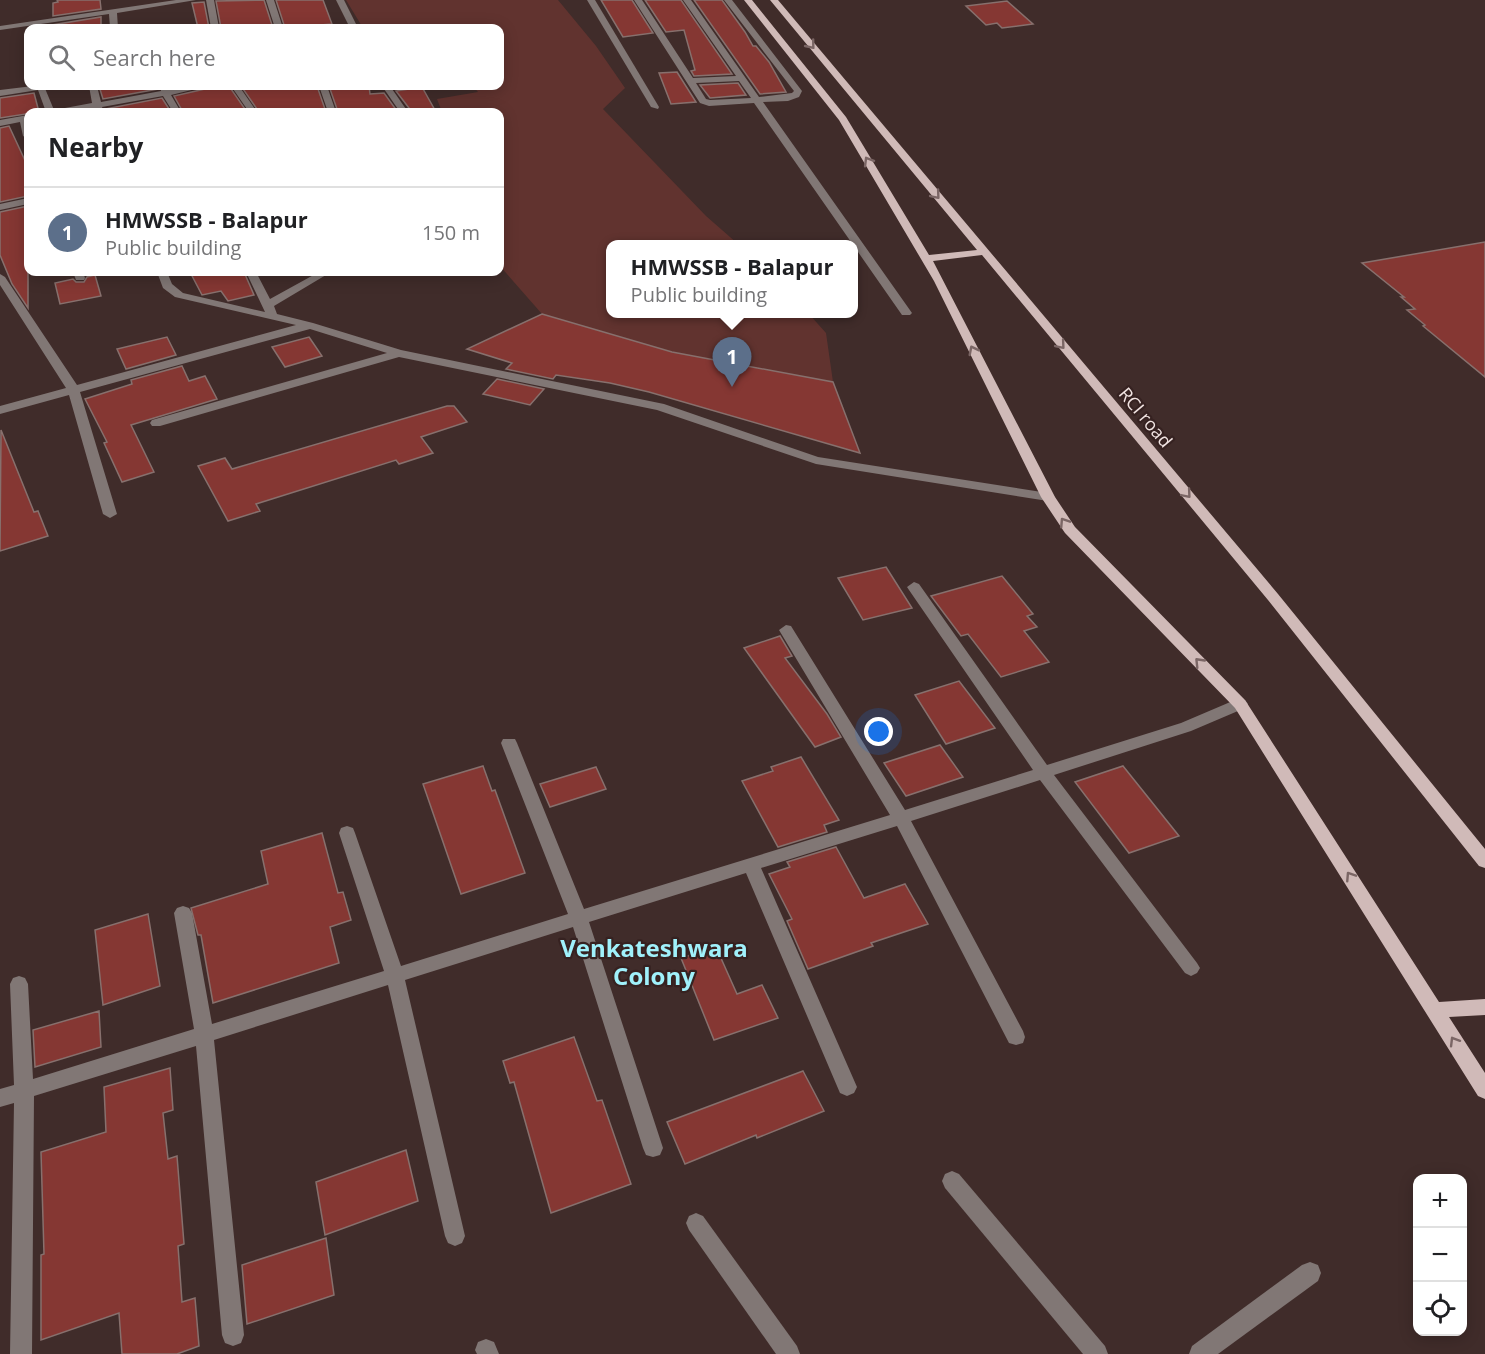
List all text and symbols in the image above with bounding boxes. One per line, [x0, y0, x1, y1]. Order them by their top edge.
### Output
search box [24, 24, 504, 90]
one-way arrow [804, 38, 815, 49]
icon: search [45, 41, 78, 74]
text: Search here [93, 42, 216, 72]
text: Nearby [48, 129, 143, 165]
one-way arrow [864, 157, 875, 167]
one-way arrow [928, 188, 939, 199]
text: HMWSSB - Balapur [105, 204, 308, 234]
text: 1 [62, 219, 73, 246]
text: 150 m [422, 219, 480, 246]
text: Public building [105, 234, 241, 261]
popup [606, 240, 858, 318]
text: HMWSSB - Balapur [631, 251, 833, 281]
text: Public building [631, 281, 767, 308]
pin: 1 [712, 338, 752, 387]
one-way arrow [1054, 338, 1065, 349]
one-way arrow [969, 345, 981, 356]
street label: RCI road [1114, 382, 1178, 452]
one-way arrow [1179, 487, 1190, 498]
one-way arrow [1060, 518, 1071, 529]
one-way arrow [1196, 659, 1207, 670]
your location [864, 717, 893, 746]
one-way arrow [1345, 872, 1357, 882]
district label: Venkateshwara Colony [560, 931, 748, 992]
one-way arrow [1450, 1037, 1461, 1047]
map controls [1413, 1174, 1467, 1336]
button: + [1413, 1174, 1467, 1228]
button: − [1413, 1228, 1467, 1282]
button: locate [1413, 1282, 1467, 1336]

